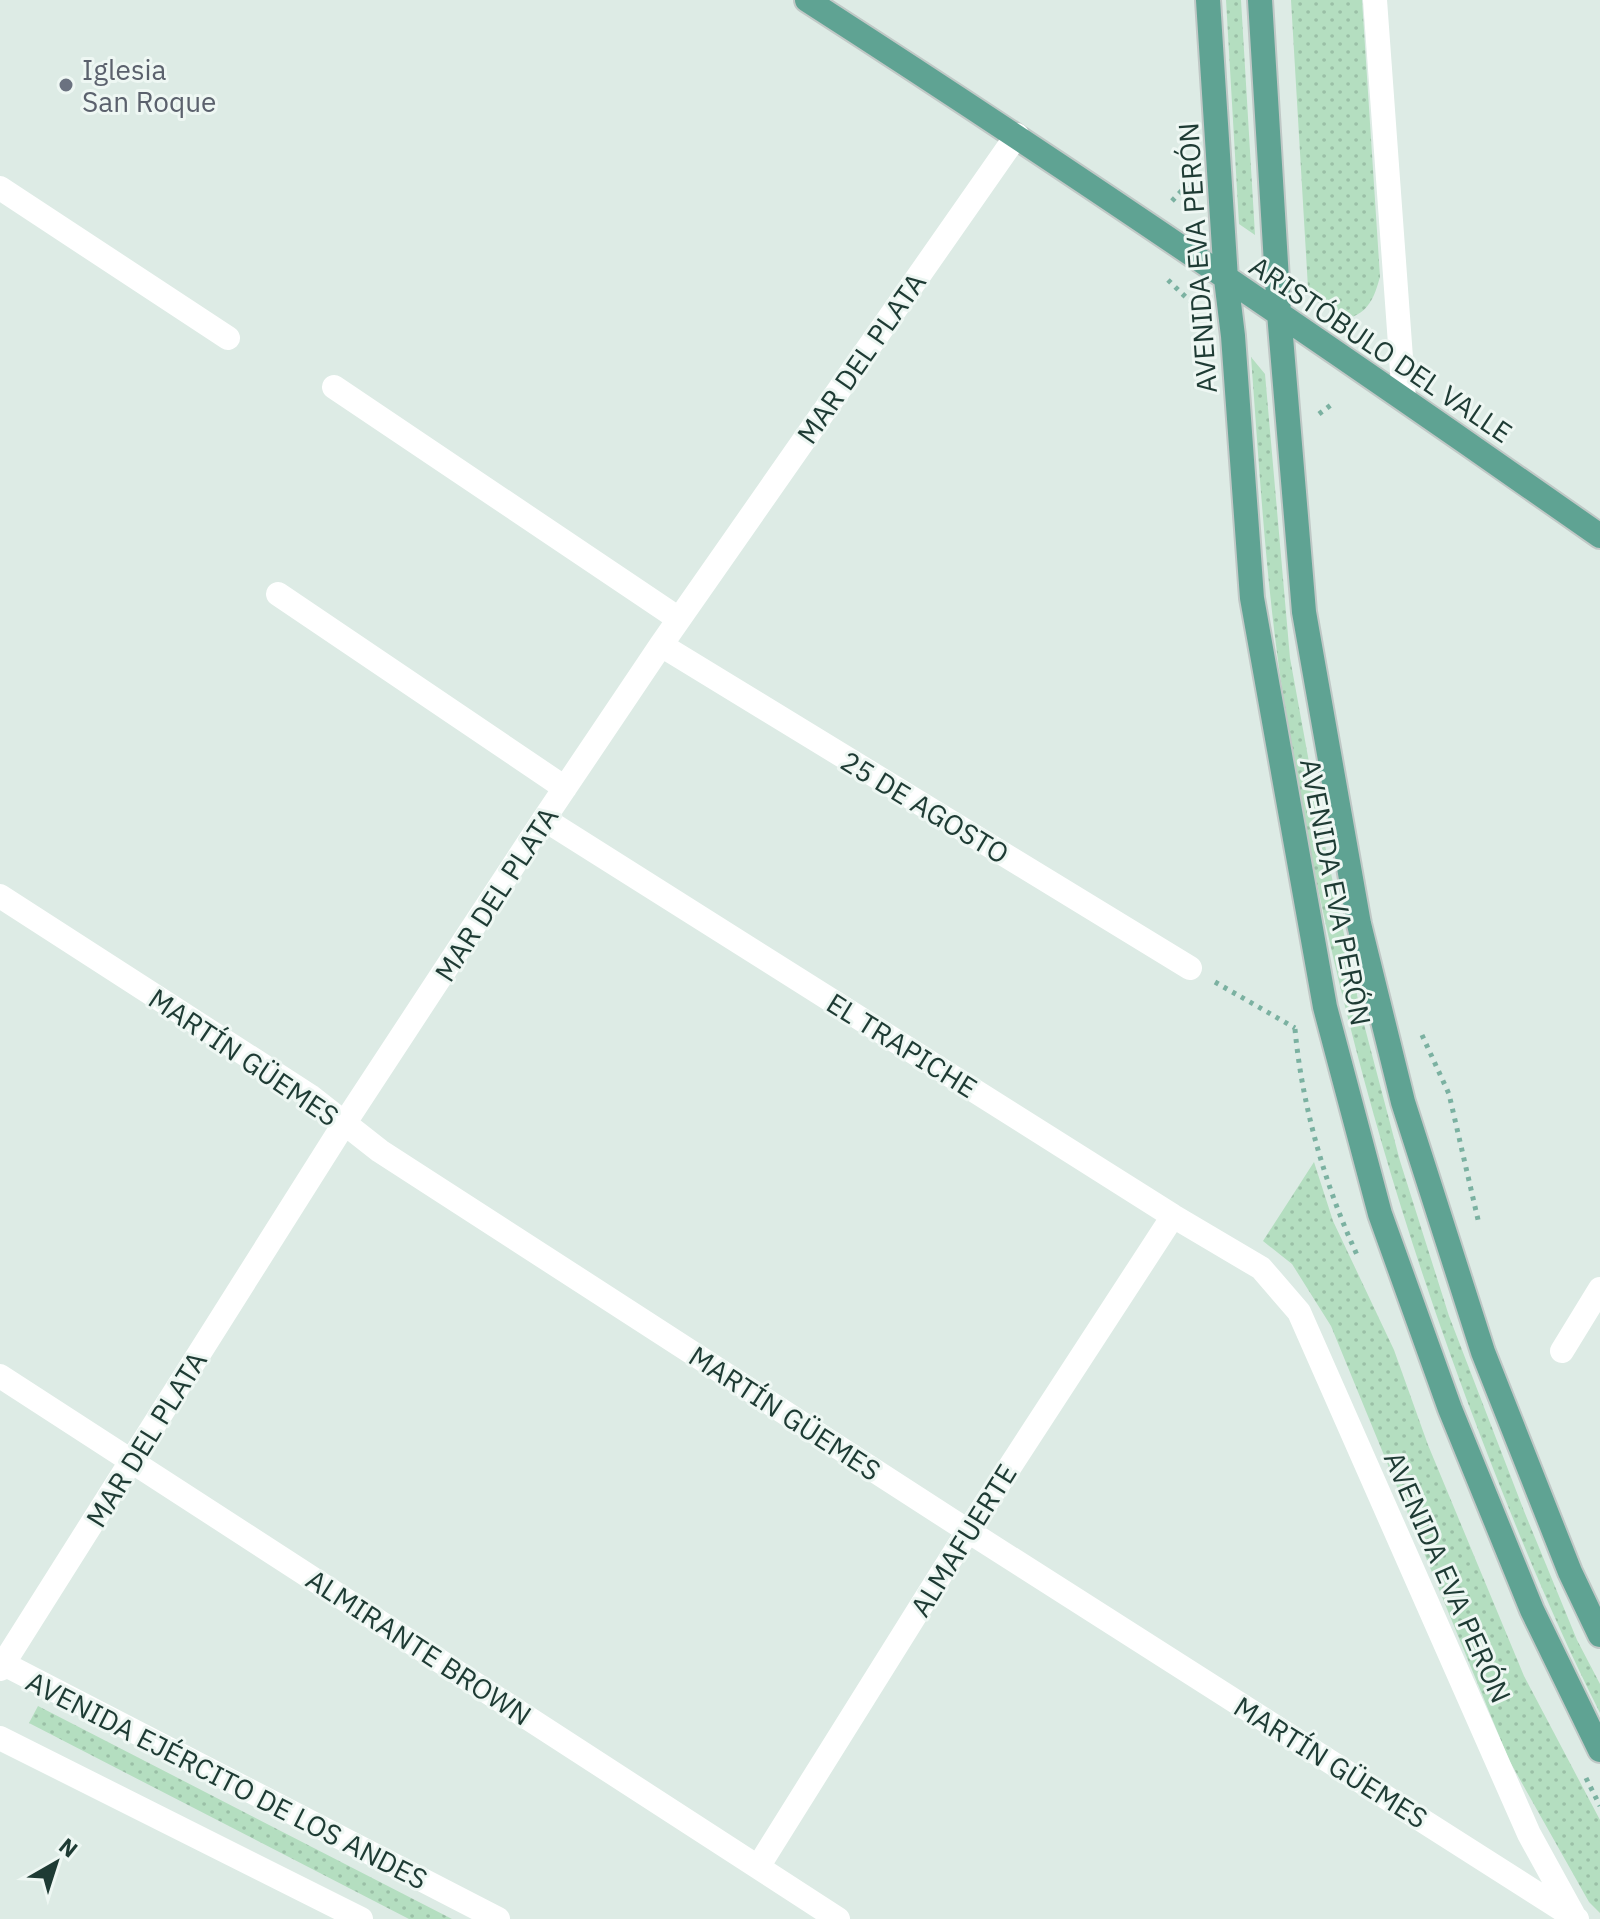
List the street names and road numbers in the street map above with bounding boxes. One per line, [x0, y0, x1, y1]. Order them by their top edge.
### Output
street label: AVENIDA EVA PERÓN [1169, 121, 1225, 395]
street label: ARISTÓBULO DEL VALLE [1243, 247, 1519, 451]
street label: MAR DEL PLATA [788, 265, 934, 451]
street label: 25 DE AGOSTO [834, 742, 1016, 872]
street label: AVENIDA EVA PERÓN [1292, 755, 1380, 1029]
street label: MAR DEL PLATA [426, 800, 566, 988]
street label: MARTÍN GÜEMES [142, 980, 346, 1134]
street label: EL TRAPICHE [820, 984, 984, 1106]
street label: MARTÍN GÜEMES [682, 1337, 888, 1489]
street label: MAR DEL PLATA [77, 1344, 215, 1534]
street label: AVENIDA EVA PERÓN [1376, 1446, 1520, 1708]
street label: ALMAFUERTE [901, 1457, 1025, 1623]
street label: ALMIRANTE BROWN [299, 1560, 539, 1734]
street label: AVENIDA EJÉRCITO DE LOS ANDES [21, 1664, 433, 1896]
street label: MARTÍN GÜEMES [1227, 1688, 1435, 1836]

